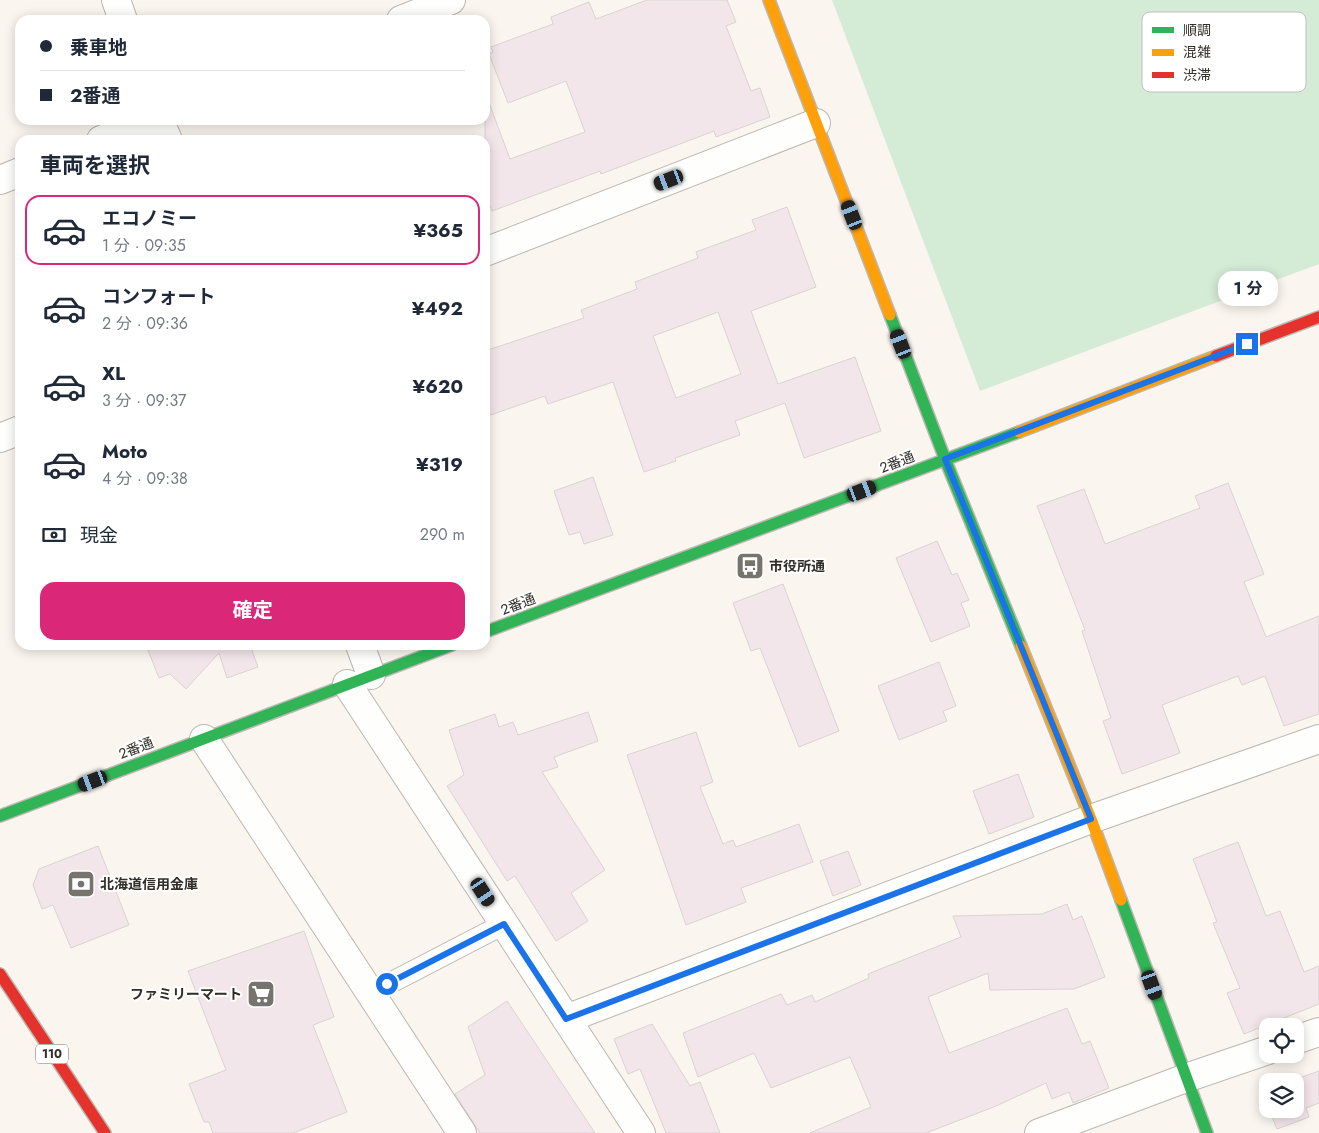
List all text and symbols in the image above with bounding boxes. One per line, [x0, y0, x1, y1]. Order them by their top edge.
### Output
legend [1142, 12, 1306, 92]
text: 順調 [1183, 20, 1211, 40]
text: 乗車地 [70, 34, 127, 61]
text: 混雑 [1183, 42, 1211, 62]
text: 渋滞 [1183, 65, 1211, 85]
text: 2番通 [70, 82, 120, 109]
text: 車両を選択 [40, 149, 150, 181]
car [652, 168, 685, 192]
car [839, 198, 864, 232]
text: エコノミー [102, 205, 197, 232]
icon: car [42, 208, 87, 253]
text: ¥365 [414, 217, 463, 244]
text: 1 分 · 09:35 [102, 234, 186, 257]
callout: 1 分 [1217, 272, 1277, 306]
text: 1 分 [1234, 277, 1262, 300]
text: コンフォート [102, 283, 215, 310]
icon: car [42, 286, 87, 331]
text: ¥492 [412, 295, 463, 322]
text: 2 分 · 09:36 [102, 312, 188, 335]
car [888, 327, 913, 361]
route end [1236, 333, 1258, 355]
text: XL [102, 360, 125, 387]
icon: car [42, 364, 87, 409]
text: ¥620 [413, 373, 463, 400]
text: 3 分 · 09:37 [102, 389, 186, 412]
text: Moto [102, 438, 147, 465]
icon: car [42, 442, 87, 487]
street label: 2番通 [877, 446, 917, 478]
text: ¥319 [416, 451, 463, 478]
text: 4 分 · 09:38 [102, 467, 188, 490]
car [845, 479, 878, 503]
icon: cash [40, 521, 68, 549]
text: 現金 [80, 522, 118, 549]
text: 290 m [420, 523, 465, 546]
bus stop icon: 市役所通 [735, 551, 765, 581]
place label: 市役所通 [769, 556, 825, 576]
button: 確定 [40, 582, 465, 640]
street label: 2番通 [498, 588, 538, 620]
street label: 2番通 [116, 732, 156, 764]
car [76, 769, 109, 793]
bank icon: 北海道信用金庫 [66, 869, 96, 899]
place label: 北海道信用金庫 [100, 874, 198, 894]
car [468, 875, 497, 909]
car [1139, 968, 1164, 1002]
route start [376, 973, 398, 995]
supermarket icon: ファミリーマート [246, 979, 276, 1009]
place label: ファミリーマート [130, 984, 242, 1004]
map controls [1259, 1018, 1304, 1118]
button: locate [1259, 1018, 1304, 1063]
road number: 110 [36, 1044, 68, 1064]
button: layers [1259, 1073, 1304, 1118]

